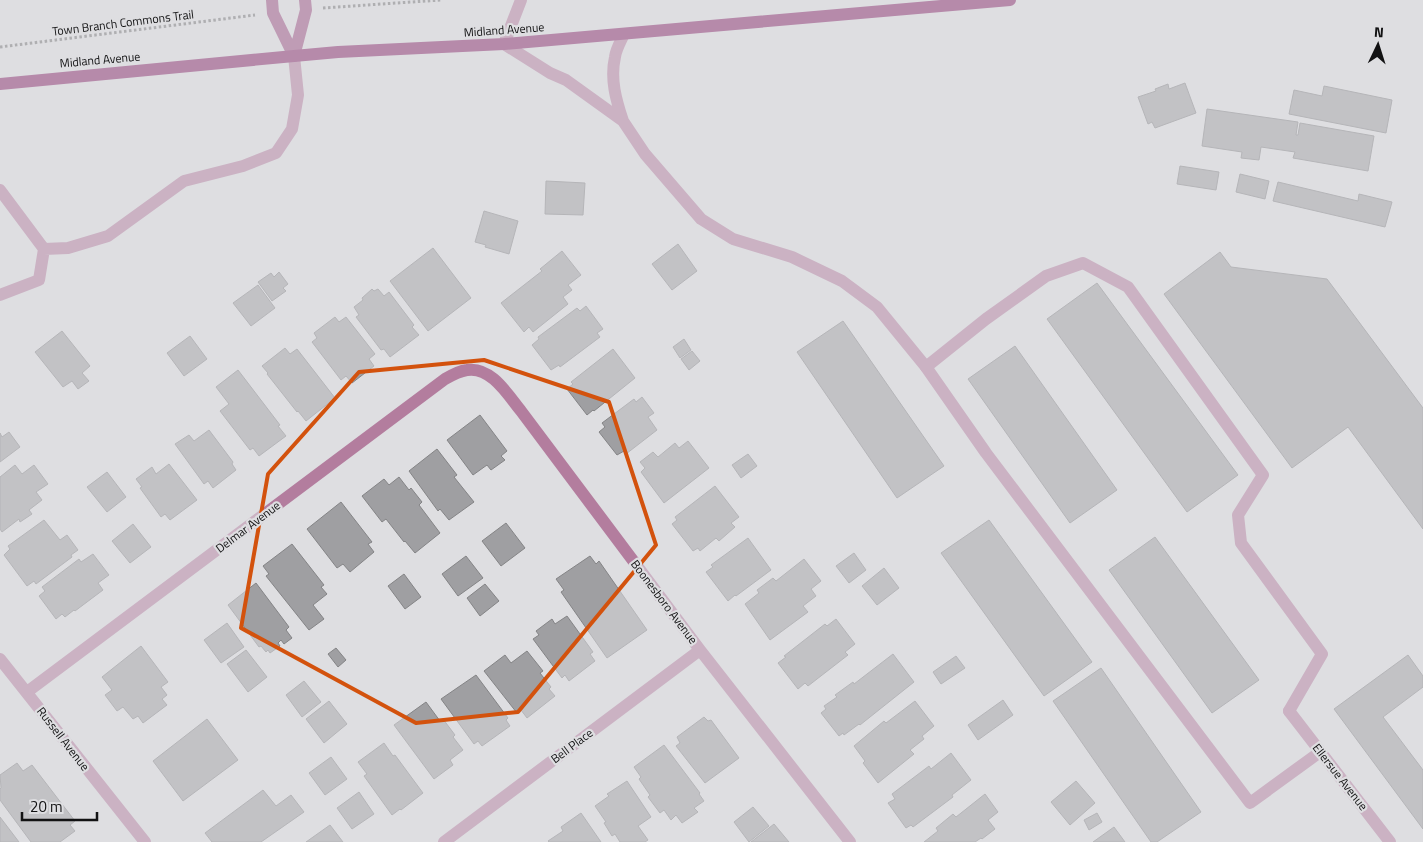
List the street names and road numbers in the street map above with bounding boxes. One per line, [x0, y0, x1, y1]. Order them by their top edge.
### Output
street label: Town Branch Commons Trail [51, 4, 195, 41]
street label: Midland Avenue [463, 17, 545, 42]
street label: Midland Avenue [59, 47, 141, 72]
street label: Delmar Avenue [211, 496, 284, 557]
street label: Boonesboro Avenue [626, 556, 702, 648]
street label: Russell Avenue [32, 703, 94, 775]
street label: Bell Place [547, 723, 597, 768]
street label: Ellersue Avenue [1308, 739, 1373, 814]

